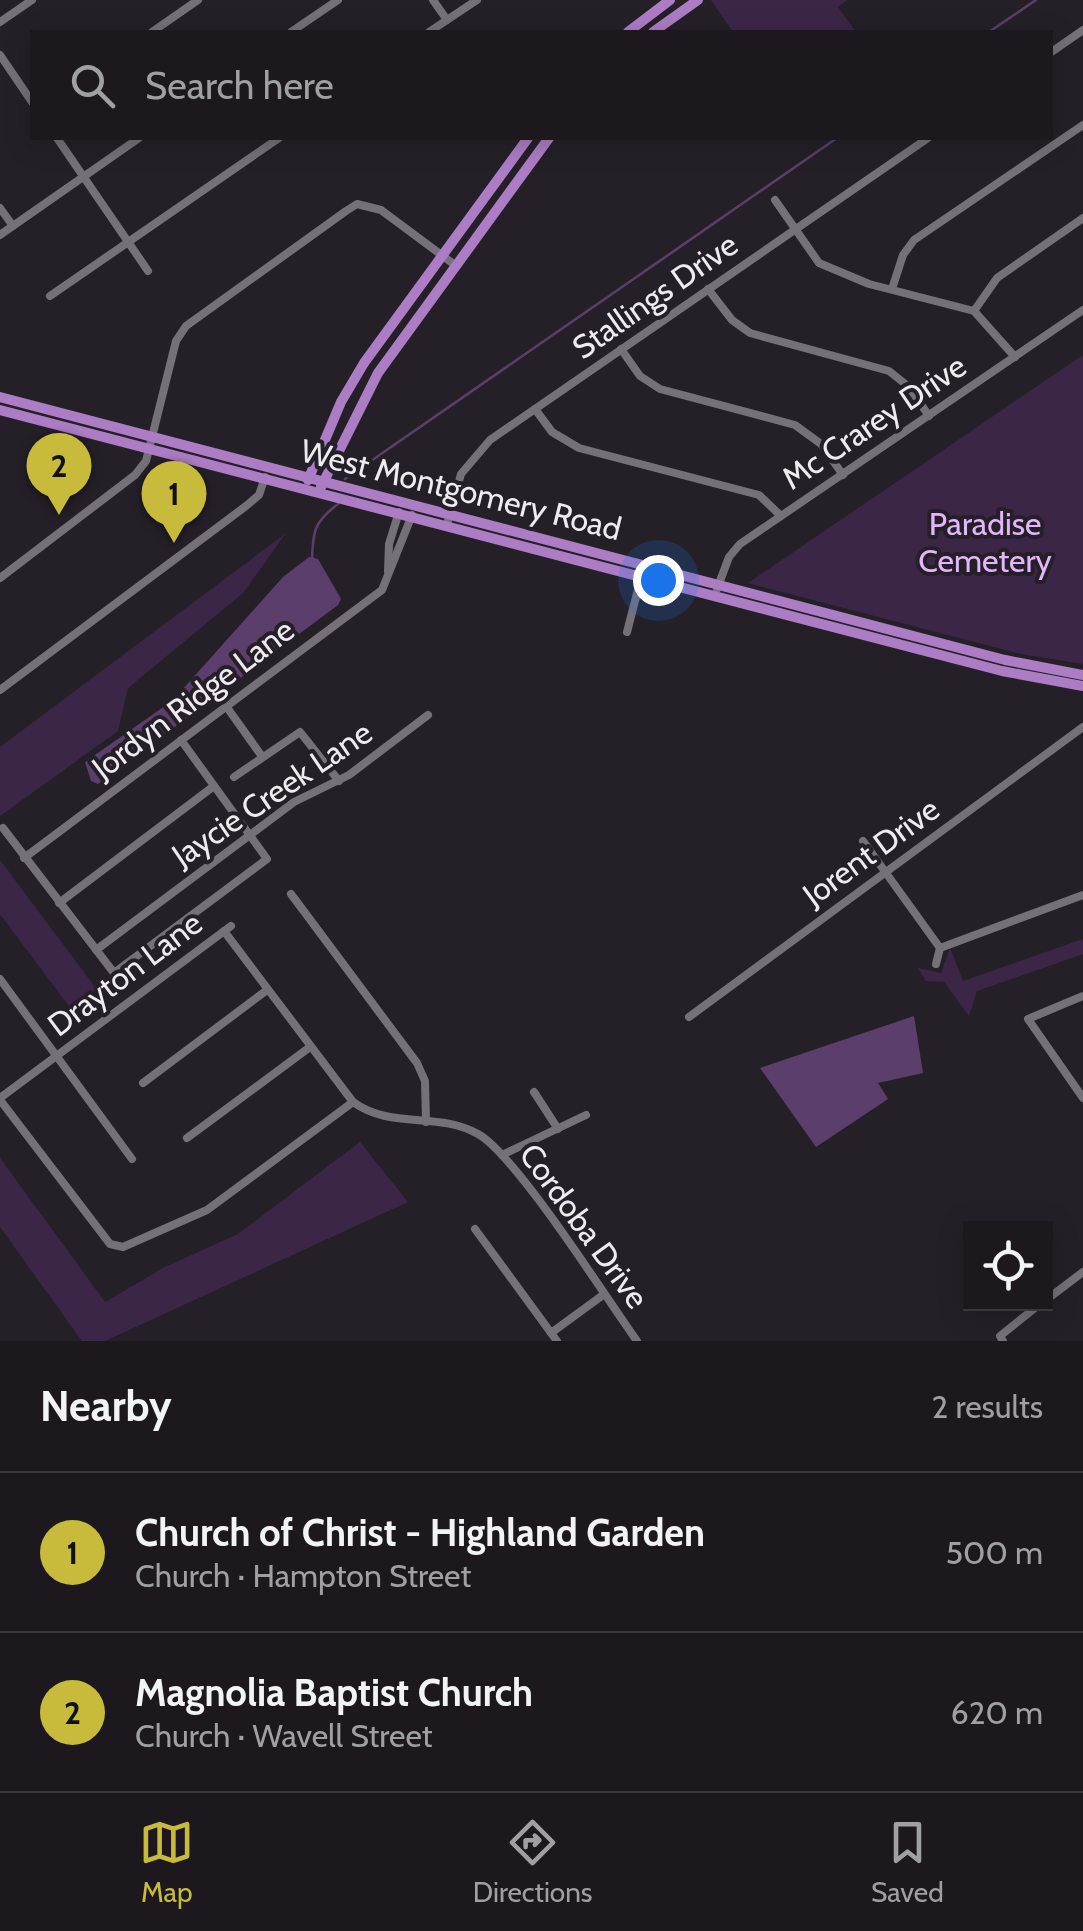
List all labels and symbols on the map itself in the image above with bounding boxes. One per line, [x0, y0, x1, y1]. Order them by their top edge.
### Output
street label: Stallings Drive [565, 224, 745, 367]
street label: Mc Crarey Drive [774, 346, 973, 497]
street label: West Montgomery Road [297, 431, 626, 548]
pin: 2 [27, 432, 92, 515]
pin: 1 [142, 460, 206, 543]
park label: Paradise Cemetery [918, 504, 1052, 580]
your location [633, 555, 684, 606]
street label: Jordyn Ridge Lane [83, 610, 301, 788]
street label: Jaycie Creek Lane [164, 712, 379, 875]
street label: Jorent Drive [794, 789, 946, 915]
street label: Drayton Lane [40, 903, 209, 1044]
street label: Cordoba Drive [512, 1136, 657, 1316]

